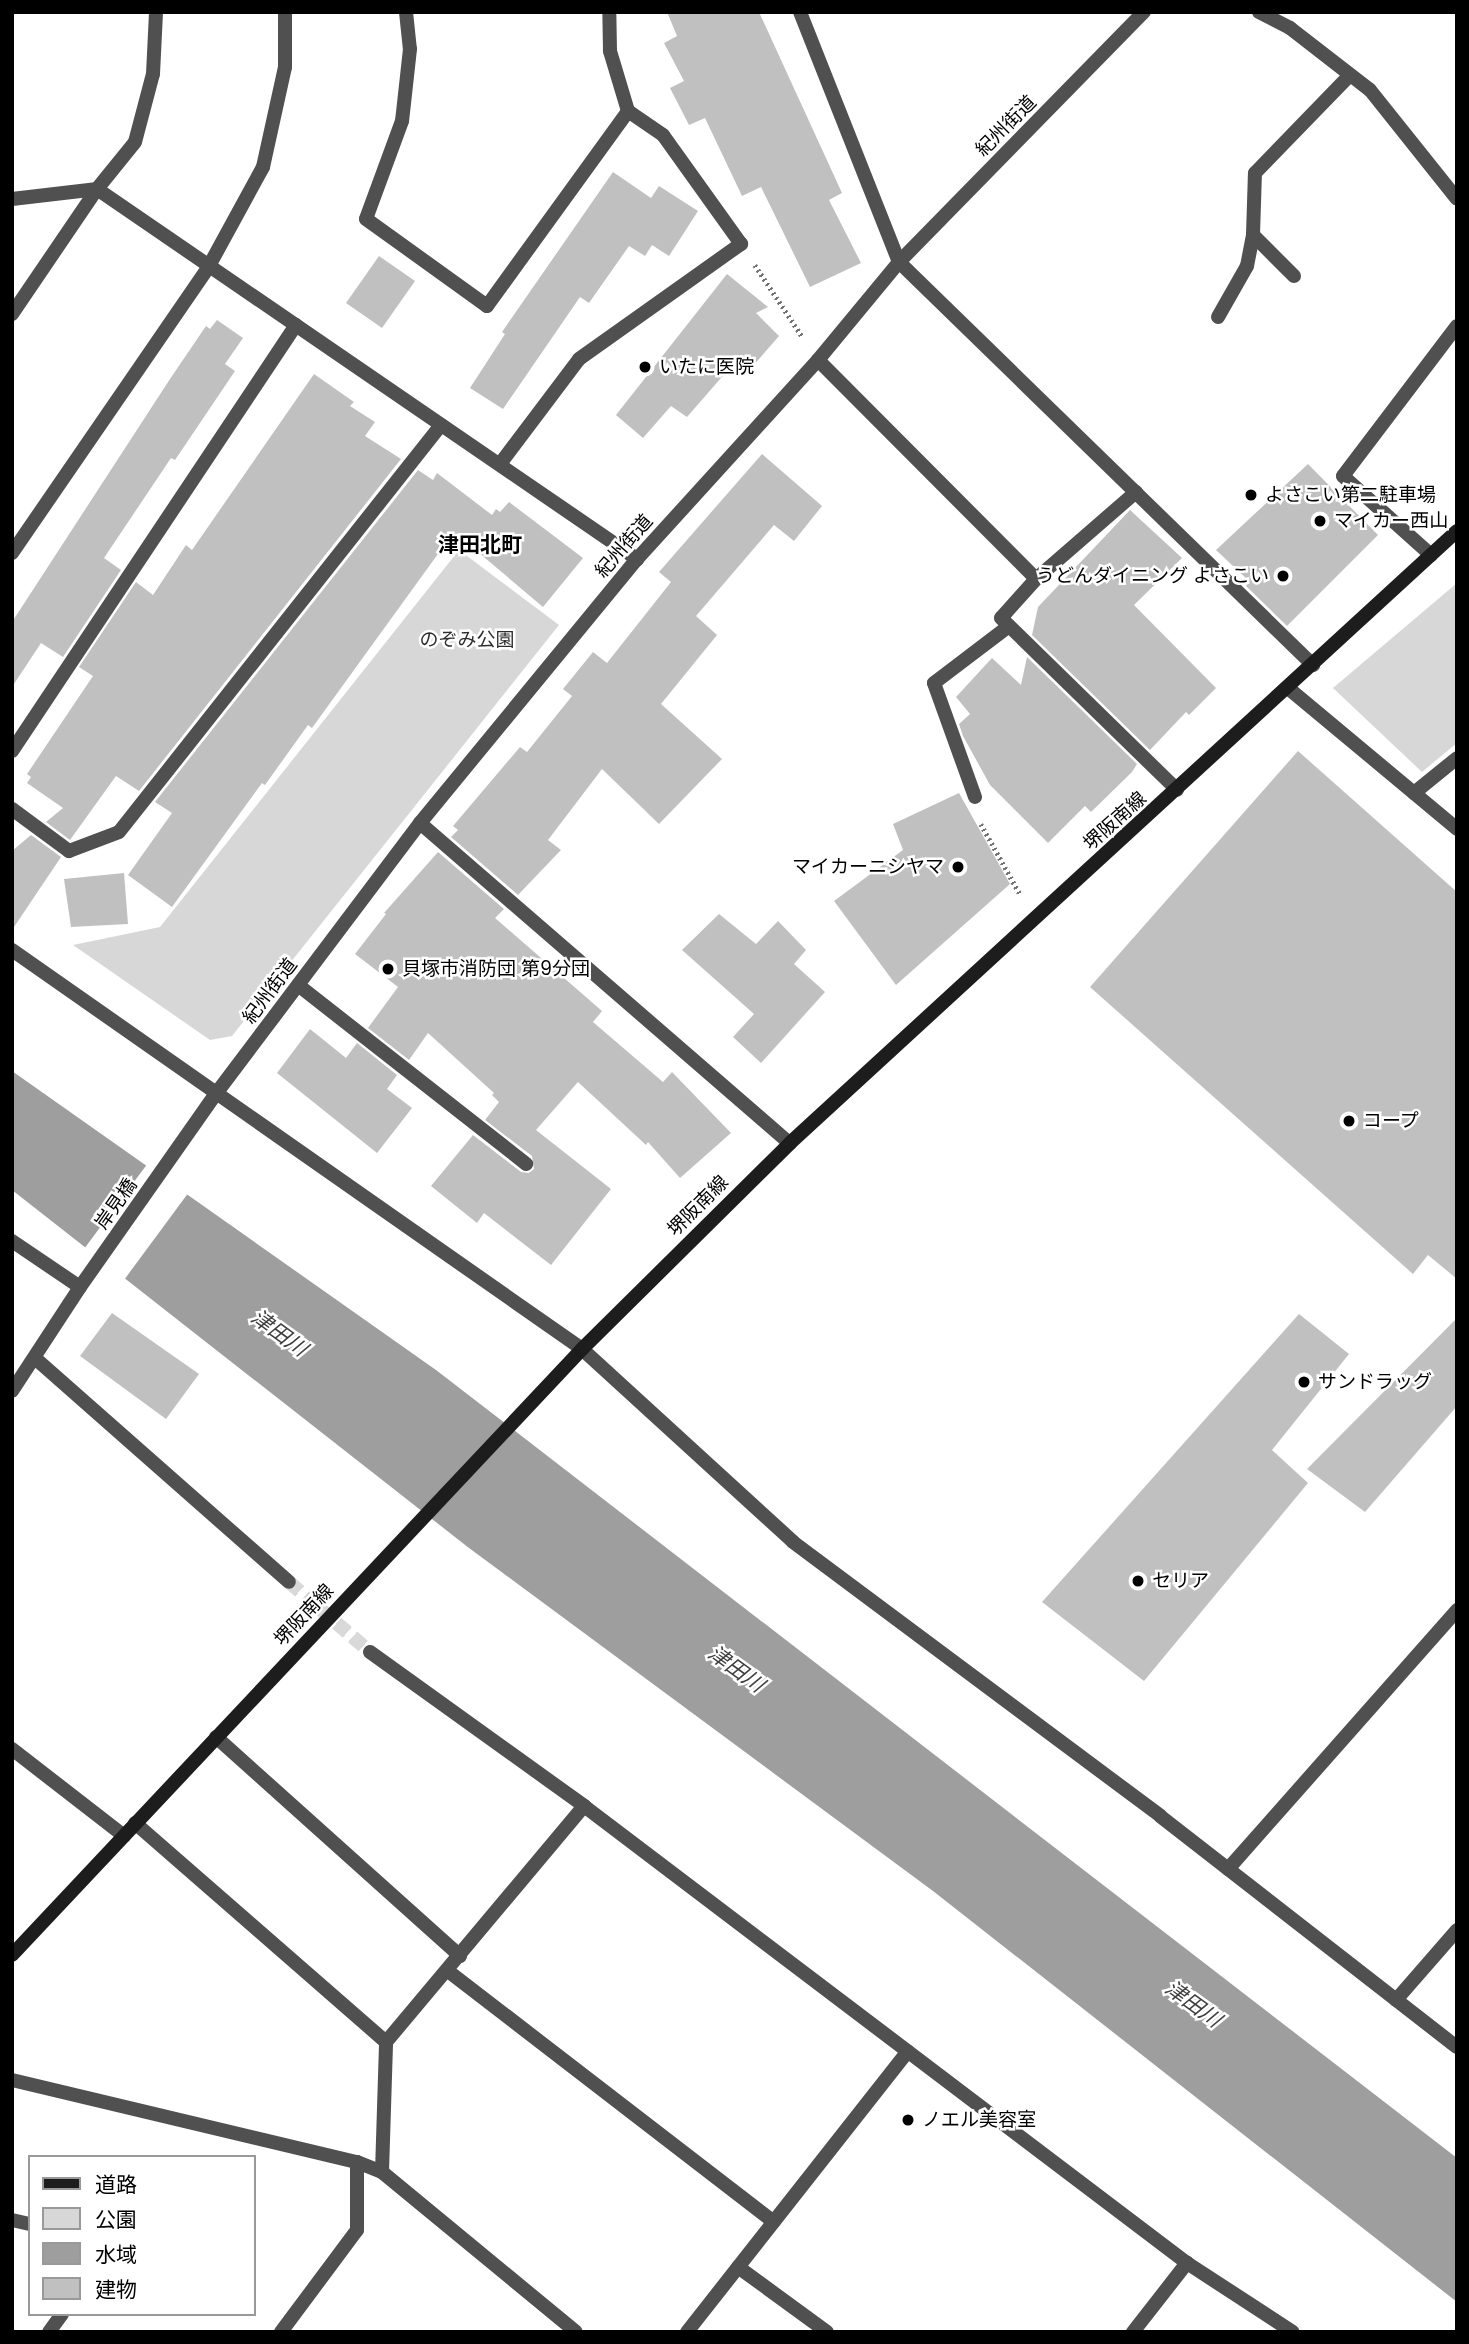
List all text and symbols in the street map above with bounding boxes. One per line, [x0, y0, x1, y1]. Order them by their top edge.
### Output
street label: 紀州街道 [971, 91, 1041, 161]
place label: いたに医院 [659, 356, 754, 378]
marker: いたに医院 [637, 359, 653, 375]
place label: よさこい第二駐車場 [1265, 484, 1436, 506]
marker: よさこい第二駐車場 [1243, 487, 1259, 503]
street label: 紀州街道 [590, 510, 658, 582]
place label: マイカー西山 [1334, 510, 1448, 532]
marker: マイカー西山 [1312, 513, 1328, 529]
district label: 津田北町 [438, 532, 522, 558]
place label: うどんダイニング よさこい [1036, 565, 1269, 587]
marker: うどんダイニング よさこい [1275, 568, 1291, 584]
park label: のぞみ公園 [420, 629, 514, 651]
street label: 堺阪南線 [1079, 787, 1151, 855]
place label: マイカーニシヤマ [792, 856, 944, 878]
marker: マイカーニシヤマ [950, 859, 966, 875]
street label: 紀州街道 [238, 954, 302, 1028]
place label: 貝塚市消防団 第9分団 [402, 958, 590, 980]
marker: 貝塚市消防団 第9分団 [380, 961, 396, 977]
place label: コープ [1363, 1110, 1420, 1132]
marker: コープ [1341, 1113, 1357, 1129]
street label: 堺阪南線 [663, 1171, 733, 1241]
street label: 岸見橋 [90, 1174, 142, 1234]
water label: 津田川 [246, 1304, 312, 1362]
place label: サンドラッグ [1318, 1371, 1432, 1393]
marker: サンドラッグ [1296, 1374, 1312, 1390]
place label: セリア [1152, 1570, 1209, 1592]
marker: セリア [1130, 1573, 1146, 1589]
street label: 堺阪南線 [270, 1579, 338, 1651]
water label: 津田川 [703, 1640, 769, 1698]
water label: 津田川 [1160, 1975, 1226, 2033]
place label: ノエル美容室 [922, 2109, 1036, 2131]
marker: ノエル美容室 [900, 2112, 916, 2128]
legend [28, 2155, 256, 2316]
text: 道路 [95, 2170, 137, 2199]
text: 公園 [95, 2205, 137, 2234]
text: 水域 [95, 2240, 137, 2269]
text: 建物 [95, 2275, 137, 2304]

